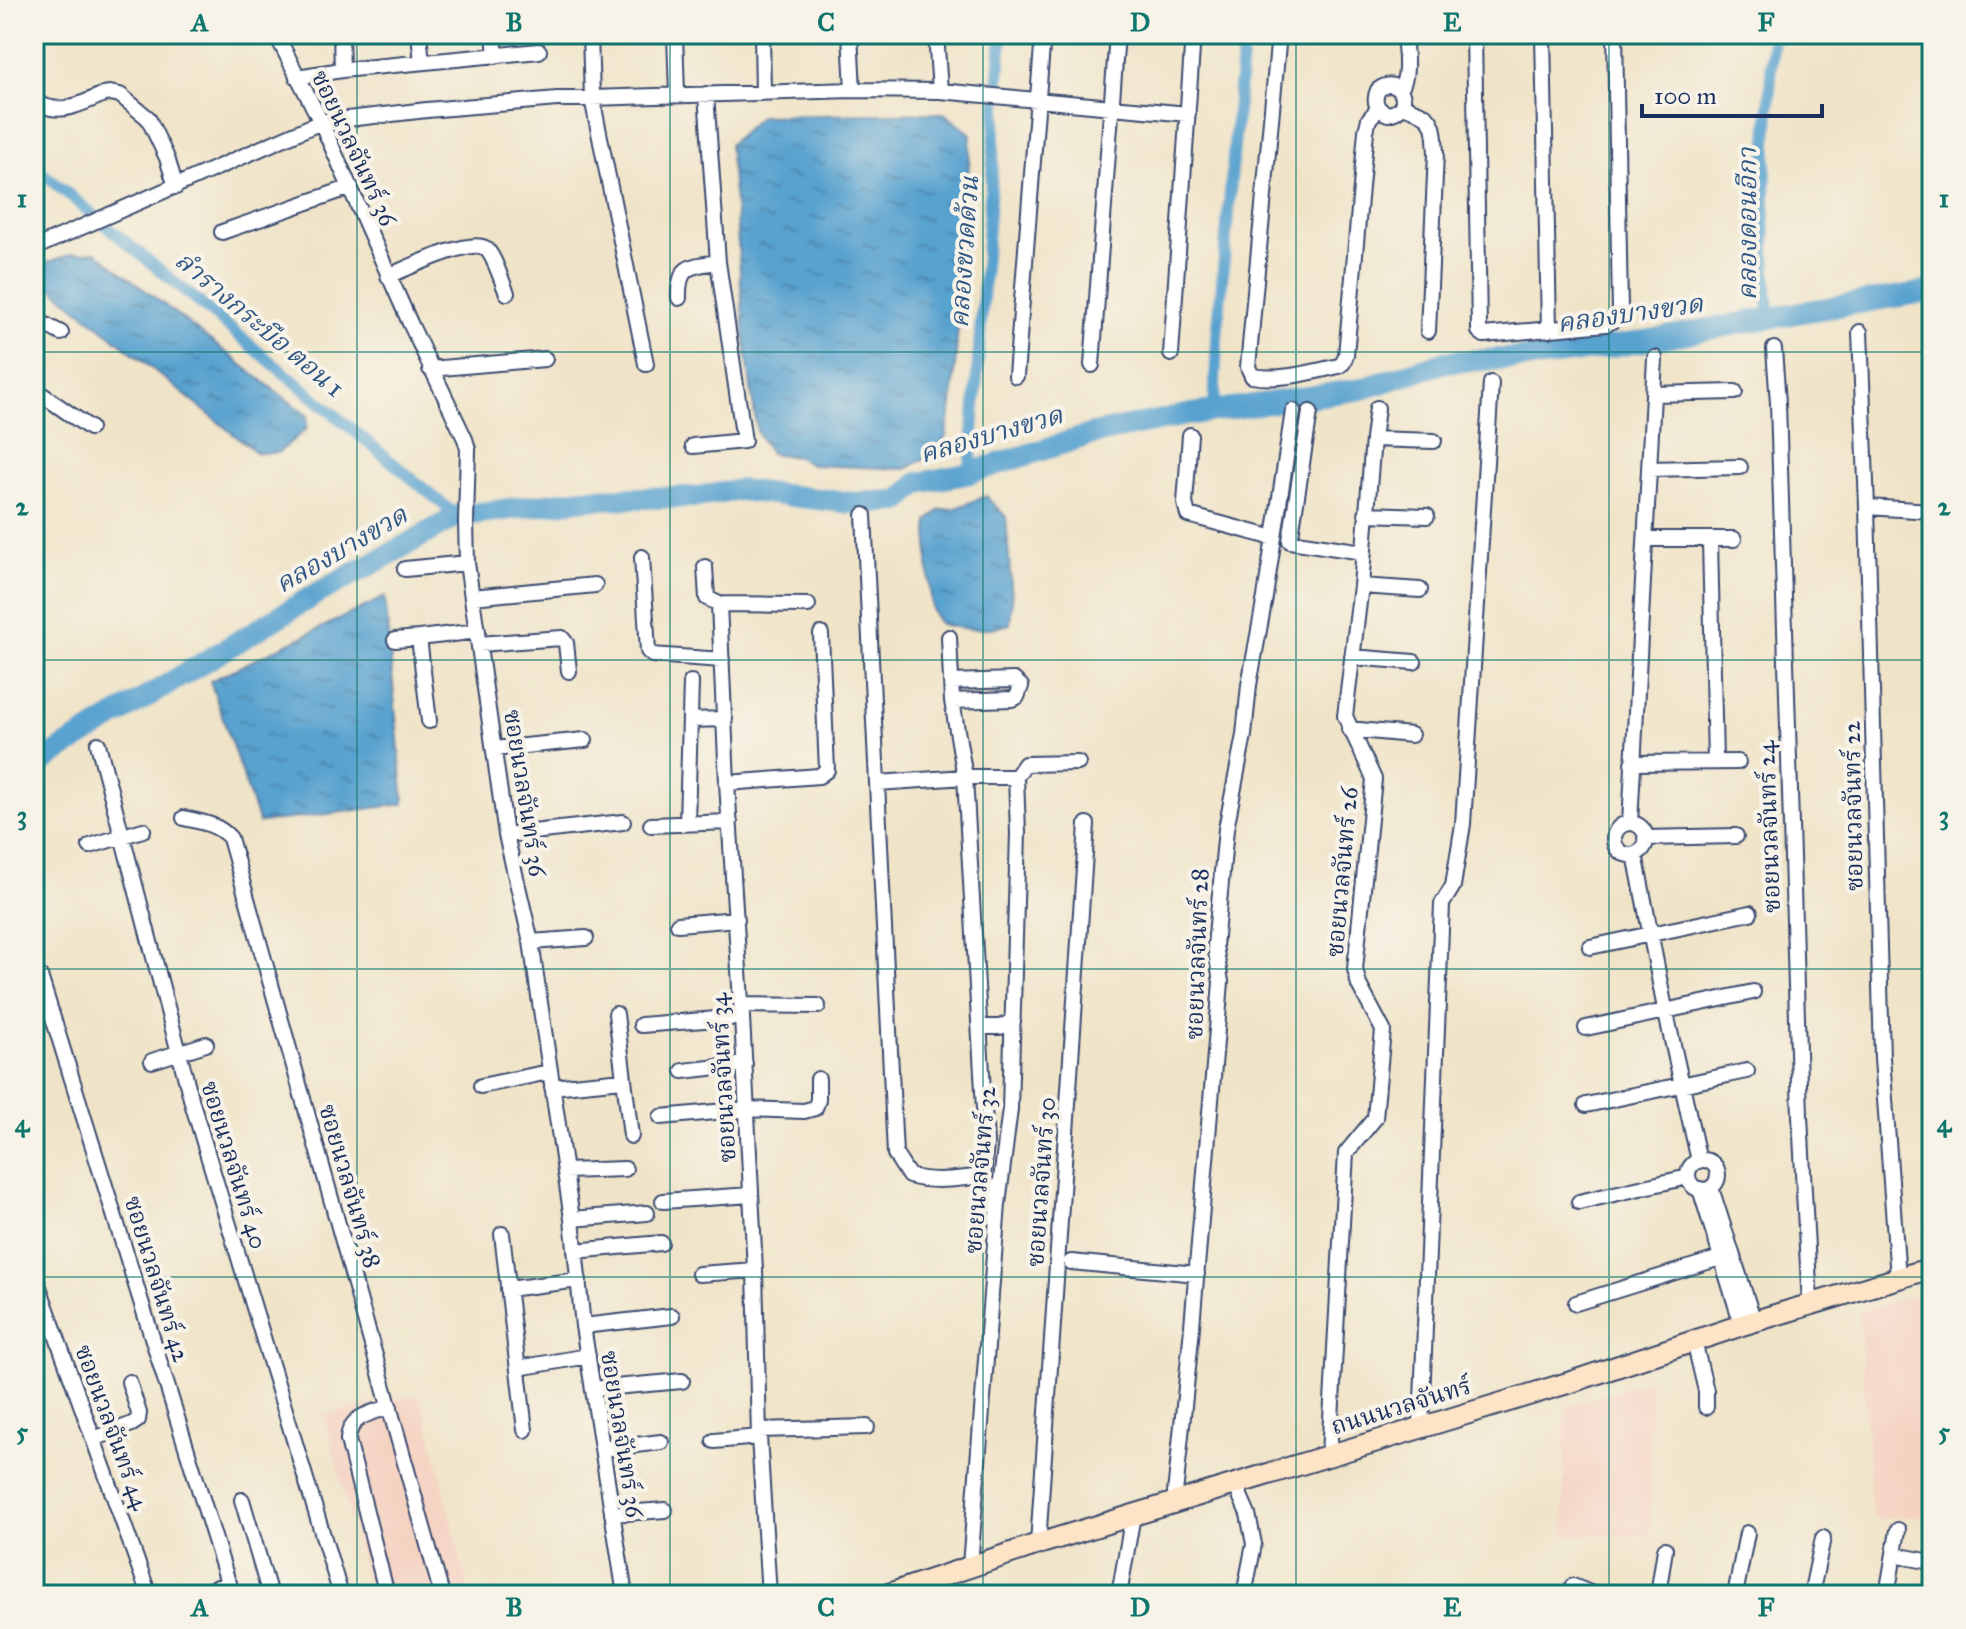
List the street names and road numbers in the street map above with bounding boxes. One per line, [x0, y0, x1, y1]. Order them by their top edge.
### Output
street label: ซอยนวลจันทร์ 36 [305, 65, 404, 231]
street label: ซอยนวลจันทร์ 36 [497, 707, 554, 879]
street label: ซอยนวลจันทร์ 22 [1836, 720, 1869, 891]
street label: ซอยนวลจันทร์ 24 [1750, 740, 1787, 914]
street label: ซอยนวลจันทร์ 26 [1319, 785, 1364, 958]
street label: ซอยนวลจันทร์ 28 [1178, 868, 1215, 1040]
street label: ซอยนวลจันทร์ 34 [703, 992, 742, 1164]
street label: ซอยนวลจันทร์ 40 [194, 1077, 275, 1253]
street label: ซอยนวลจันทร์ 32 [957, 1085, 1002, 1255]
street label: ซอยนวลจันทร์ 30 [1019, 1096, 1062, 1268]
street label: ซอยนวลจันทร์ 38 [312, 1100, 389, 1271]
street label: ซอยนวลจันทร์ 42 [118, 1192, 197, 1366]
street label: ซอยนวลจันทร์ 44 [68, 1340, 157, 1514]
street label: ซอยนวลจันทร์ 36 [594, 1348, 651, 1520]
street label: ถนนนวลจันทร์ [1327, 1369, 1475, 1442]

